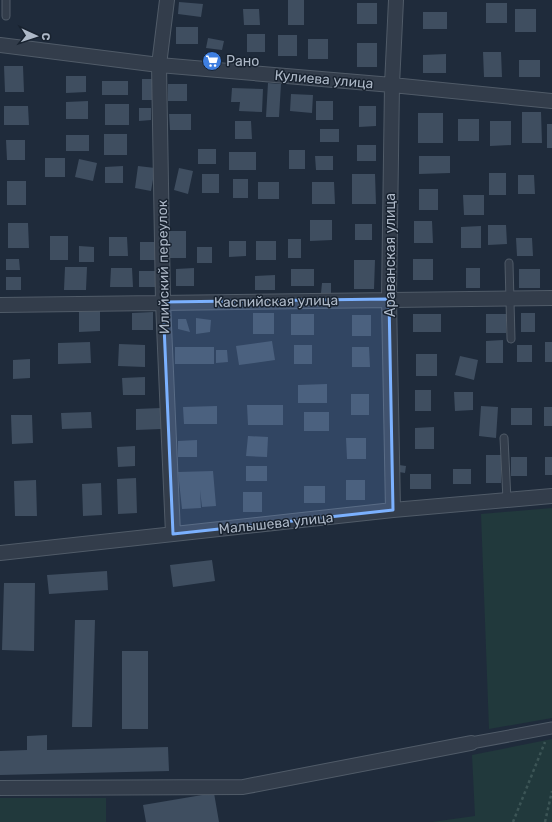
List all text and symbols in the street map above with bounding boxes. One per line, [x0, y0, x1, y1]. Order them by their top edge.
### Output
north arrow [16, 16, 56, 56]
text: С [39, 32, 52, 41]
supermarket icon: Рано [201, 50, 223, 72]
place label: Рано [226, 53, 259, 70]
street label: Кулиева улица [274, 67, 374, 92]
street label: Араванская улица [382, 193, 399, 317]
street label: Илийский переулок [154, 199, 173, 334]
street label: Каспийская улица [214, 292, 338, 311]
street label: Малышева улица [218, 509, 334, 538]

